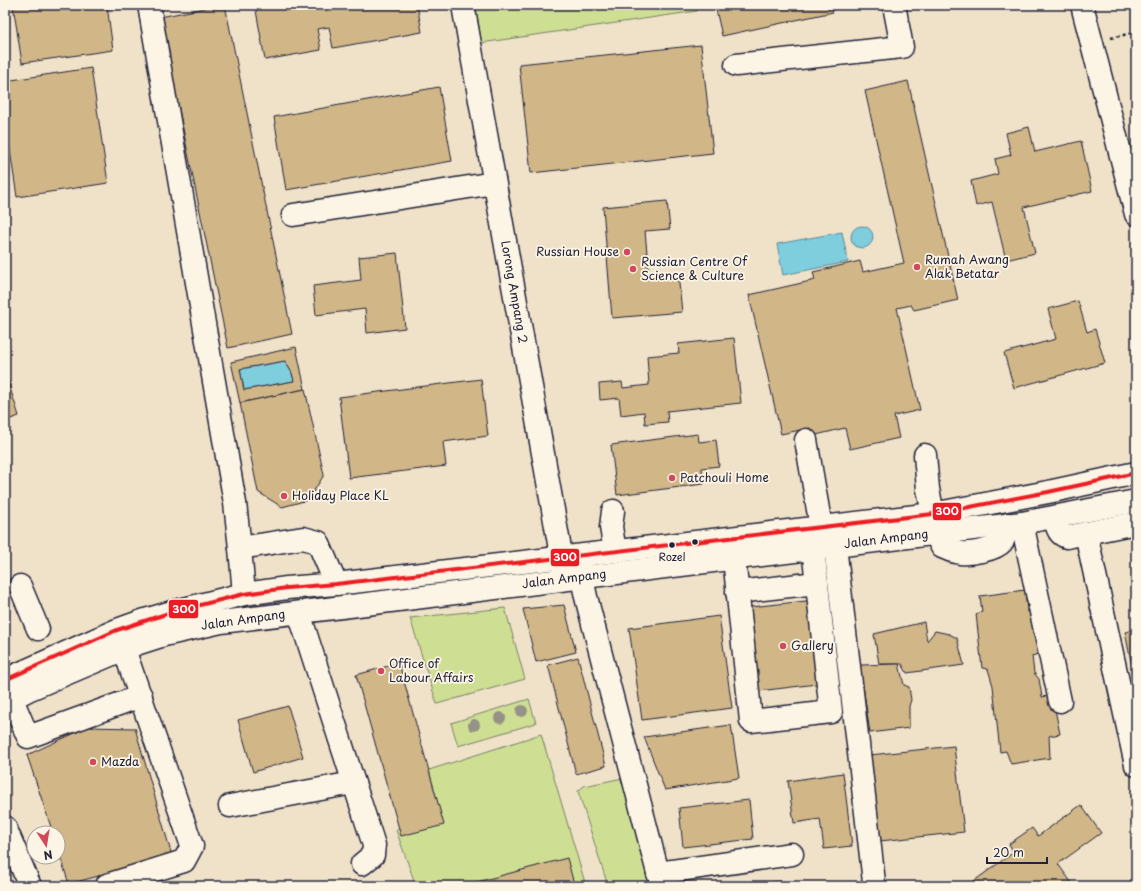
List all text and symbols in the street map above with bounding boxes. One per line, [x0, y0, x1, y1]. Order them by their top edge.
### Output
street label: Lorong Ampang 2 [497, 239, 533, 345]
place label: Russian House [536, 242, 619, 260]
marker: Russian House [622, 247, 632, 257]
place label: Rumah Awang Alak Betatar [925, 250, 1009, 282]
place label: Russian Centre Of Science & Culture [641, 252, 748, 284]
marker: Rumah Awang Alak Betatar [912, 262, 922, 272]
marker: Russian Centre Of Science & Culture [628, 264, 638, 274]
place label: Patchouli Home [680, 468, 769, 486]
marker: Patchouli Home [667, 473, 677, 483]
place label: Holiday Place KL [292, 486, 389, 504]
marker: Holiday Place KL [279, 491, 289, 501]
line badge: 300 [932, 502, 962, 521]
text: 300 [935, 502, 959, 519]
street label: Jalan Ampang [843, 524, 929, 552]
unlabelled marker [690, 537, 700, 547]
marker: Rozel [667, 540, 677, 550]
line badge: 300 [550, 548, 580, 567]
text: 300 [553, 548, 577, 565]
place label: Rozel [658, 548, 686, 565]
street label: Jalan Ampang [521, 564, 607, 592]
line badge: 300 [168, 599, 199, 619]
text: 300 [172, 600, 196, 617]
street label: Jalan Ampang [200, 604, 286, 634]
place label: Gallery [791, 636, 834, 654]
marker: Gallery [778, 641, 788, 651]
place label: Office of Labour Affairs [389, 654, 474, 686]
marker: Office of Labour Affairs [376, 666, 386, 676]
place label: Mazda [101, 752, 140, 770]
marker: Mazda [88, 757, 98, 767]
north arrow [26, 825, 66, 865]
scale bar [987, 839, 1047, 865]
text: 20 m [993, 843, 1024, 861]
text: N [42, 846, 54, 865]

